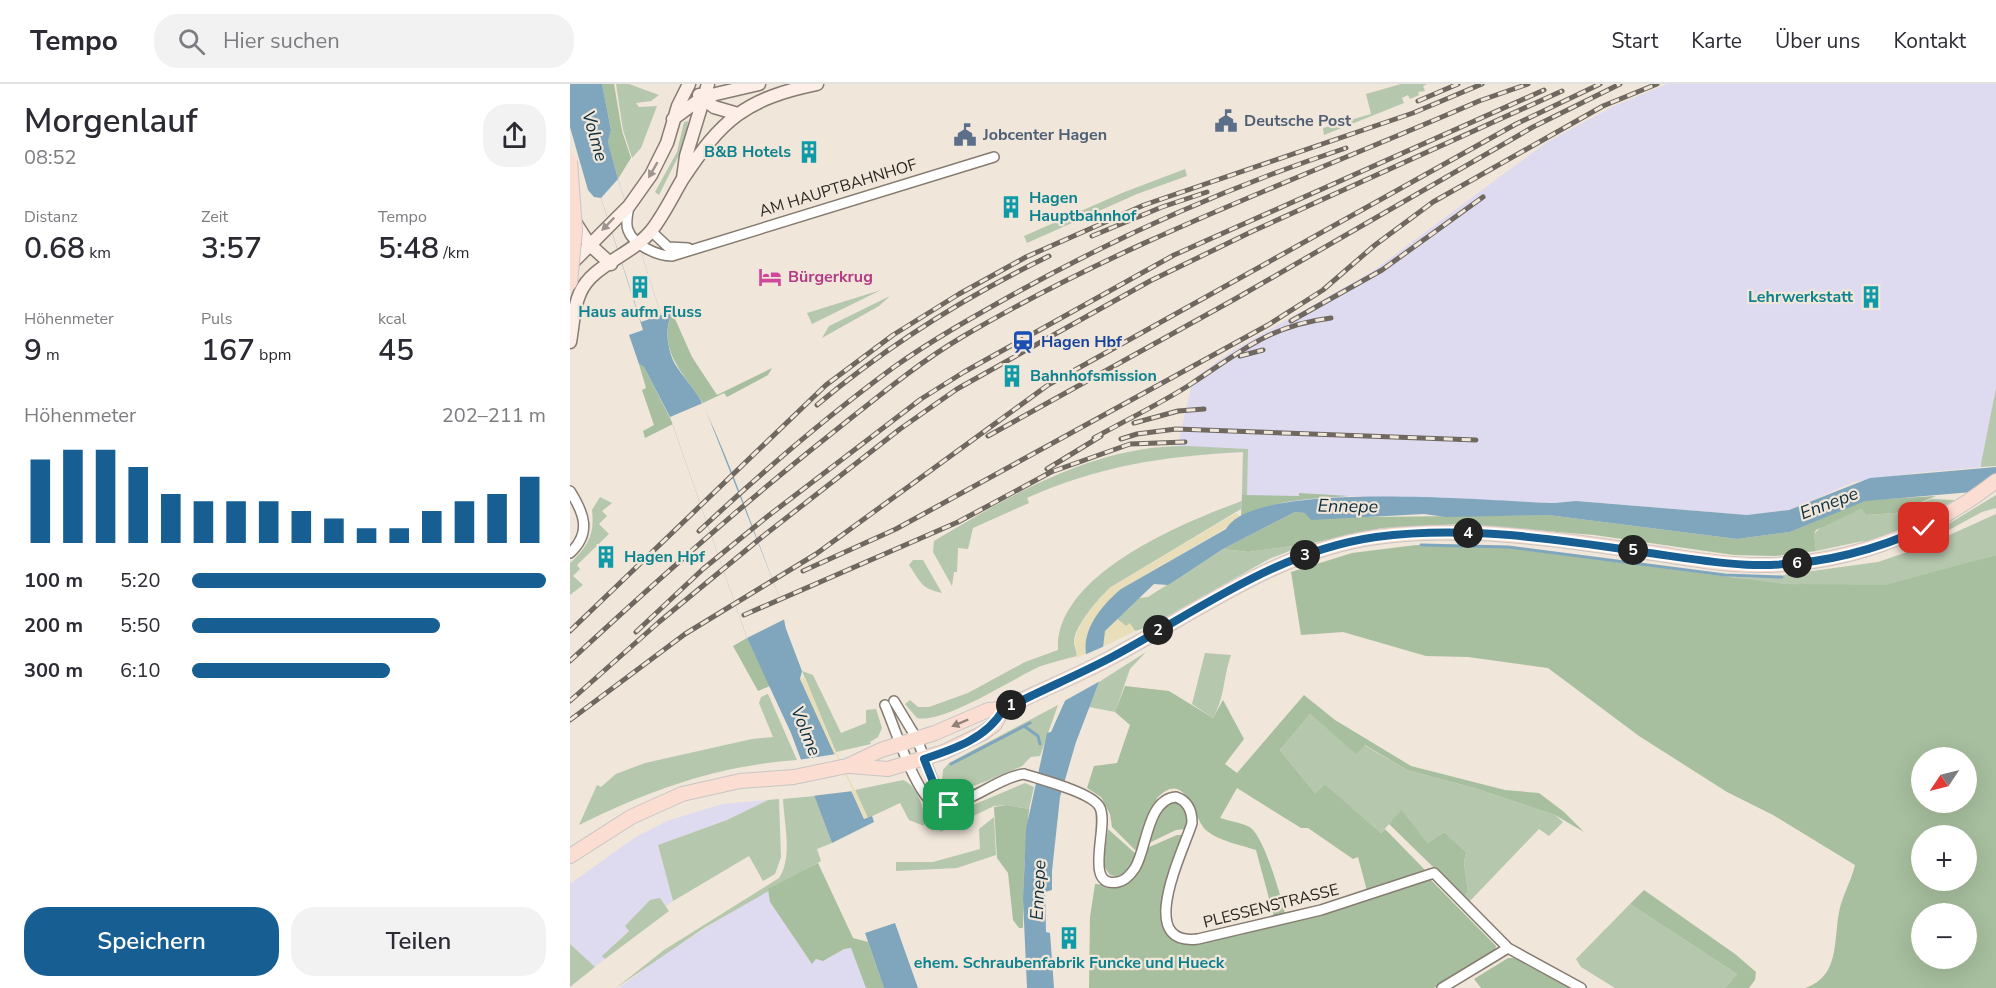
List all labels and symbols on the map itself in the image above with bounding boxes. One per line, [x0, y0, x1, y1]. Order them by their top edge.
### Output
water label: Volme [576, 108, 614, 165]
public building icon: Deutsche Post [1213, 108, 1239, 134]
place label: Deutsche Post [1244, 110, 1352, 132]
public building icon: Jobcenter Hagen [952, 122, 978, 148]
place label: Jobcenter Hagen [982, 124, 1107, 146]
building icon: B&B Hotels [796, 139, 822, 165]
place label: B&B Hotels [704, 141, 791, 163]
street label: AM HAUPTBAHNHOF [756, 153, 920, 222]
one-way arrow [648, 162, 658, 179]
place label: Hagen Hauptbahnhof [1029, 187, 1138, 227]
building icon: Hagen Hauptbahnhof [998, 194, 1024, 220]
one-way arrow [601, 217, 615, 232]
hotel icon: Bürgerkrug [757, 264, 783, 290]
place label: Bürgerkrug [788, 266, 873, 288]
building icon: Haus aufm Fluss [627, 274, 653, 300]
building icon: Lehrwerkstatt [1858, 284, 1884, 310]
place label: Lehrwerkstatt [1748, 286, 1854, 308]
place label: Haus aufm Fluss [578, 301, 702, 323]
station icon: Hagen Hbf [1010, 329, 1036, 355]
place label: Hagen Hbf [1041, 331, 1123, 353]
building icon: Bahnhofsmission [999, 363, 1025, 389]
place label: Bahnhofsmission [1030, 365, 1157, 387]
water label: Ennepe [1796, 481, 1862, 525]
water label: Ennepe [1317, 493, 1379, 519]
pin [1898, 502, 1949, 553]
pin: 4 [1453, 518, 1483, 548]
pin: 5 [1618, 535, 1648, 565]
pin: 3 [1290, 540, 1320, 570]
building icon: Hagen Hpf [593, 544, 619, 570]
place label: Hagen Hpf [624, 546, 706, 568]
pin: 6 [1782, 548, 1812, 578]
pin: 2 [1143, 615, 1173, 645]
pin: 1 [996, 690, 1026, 720]
water label: Volme [785, 703, 827, 760]
one-way arrow [951, 719, 969, 728]
north arrow [1911, 747, 1977, 813]
pin [923, 779, 974, 830]
water label: Ennepe [1024, 859, 1052, 921]
street label: PLESSENSTRASSE [1201, 878, 1341, 934]
building icon: ehem. Schraubenfabrik Funcke und Hueck [1056, 925, 1082, 951]
place label: ehem. Schraubenfabrik Funcke und Hueck [914, 952, 1225, 974]

